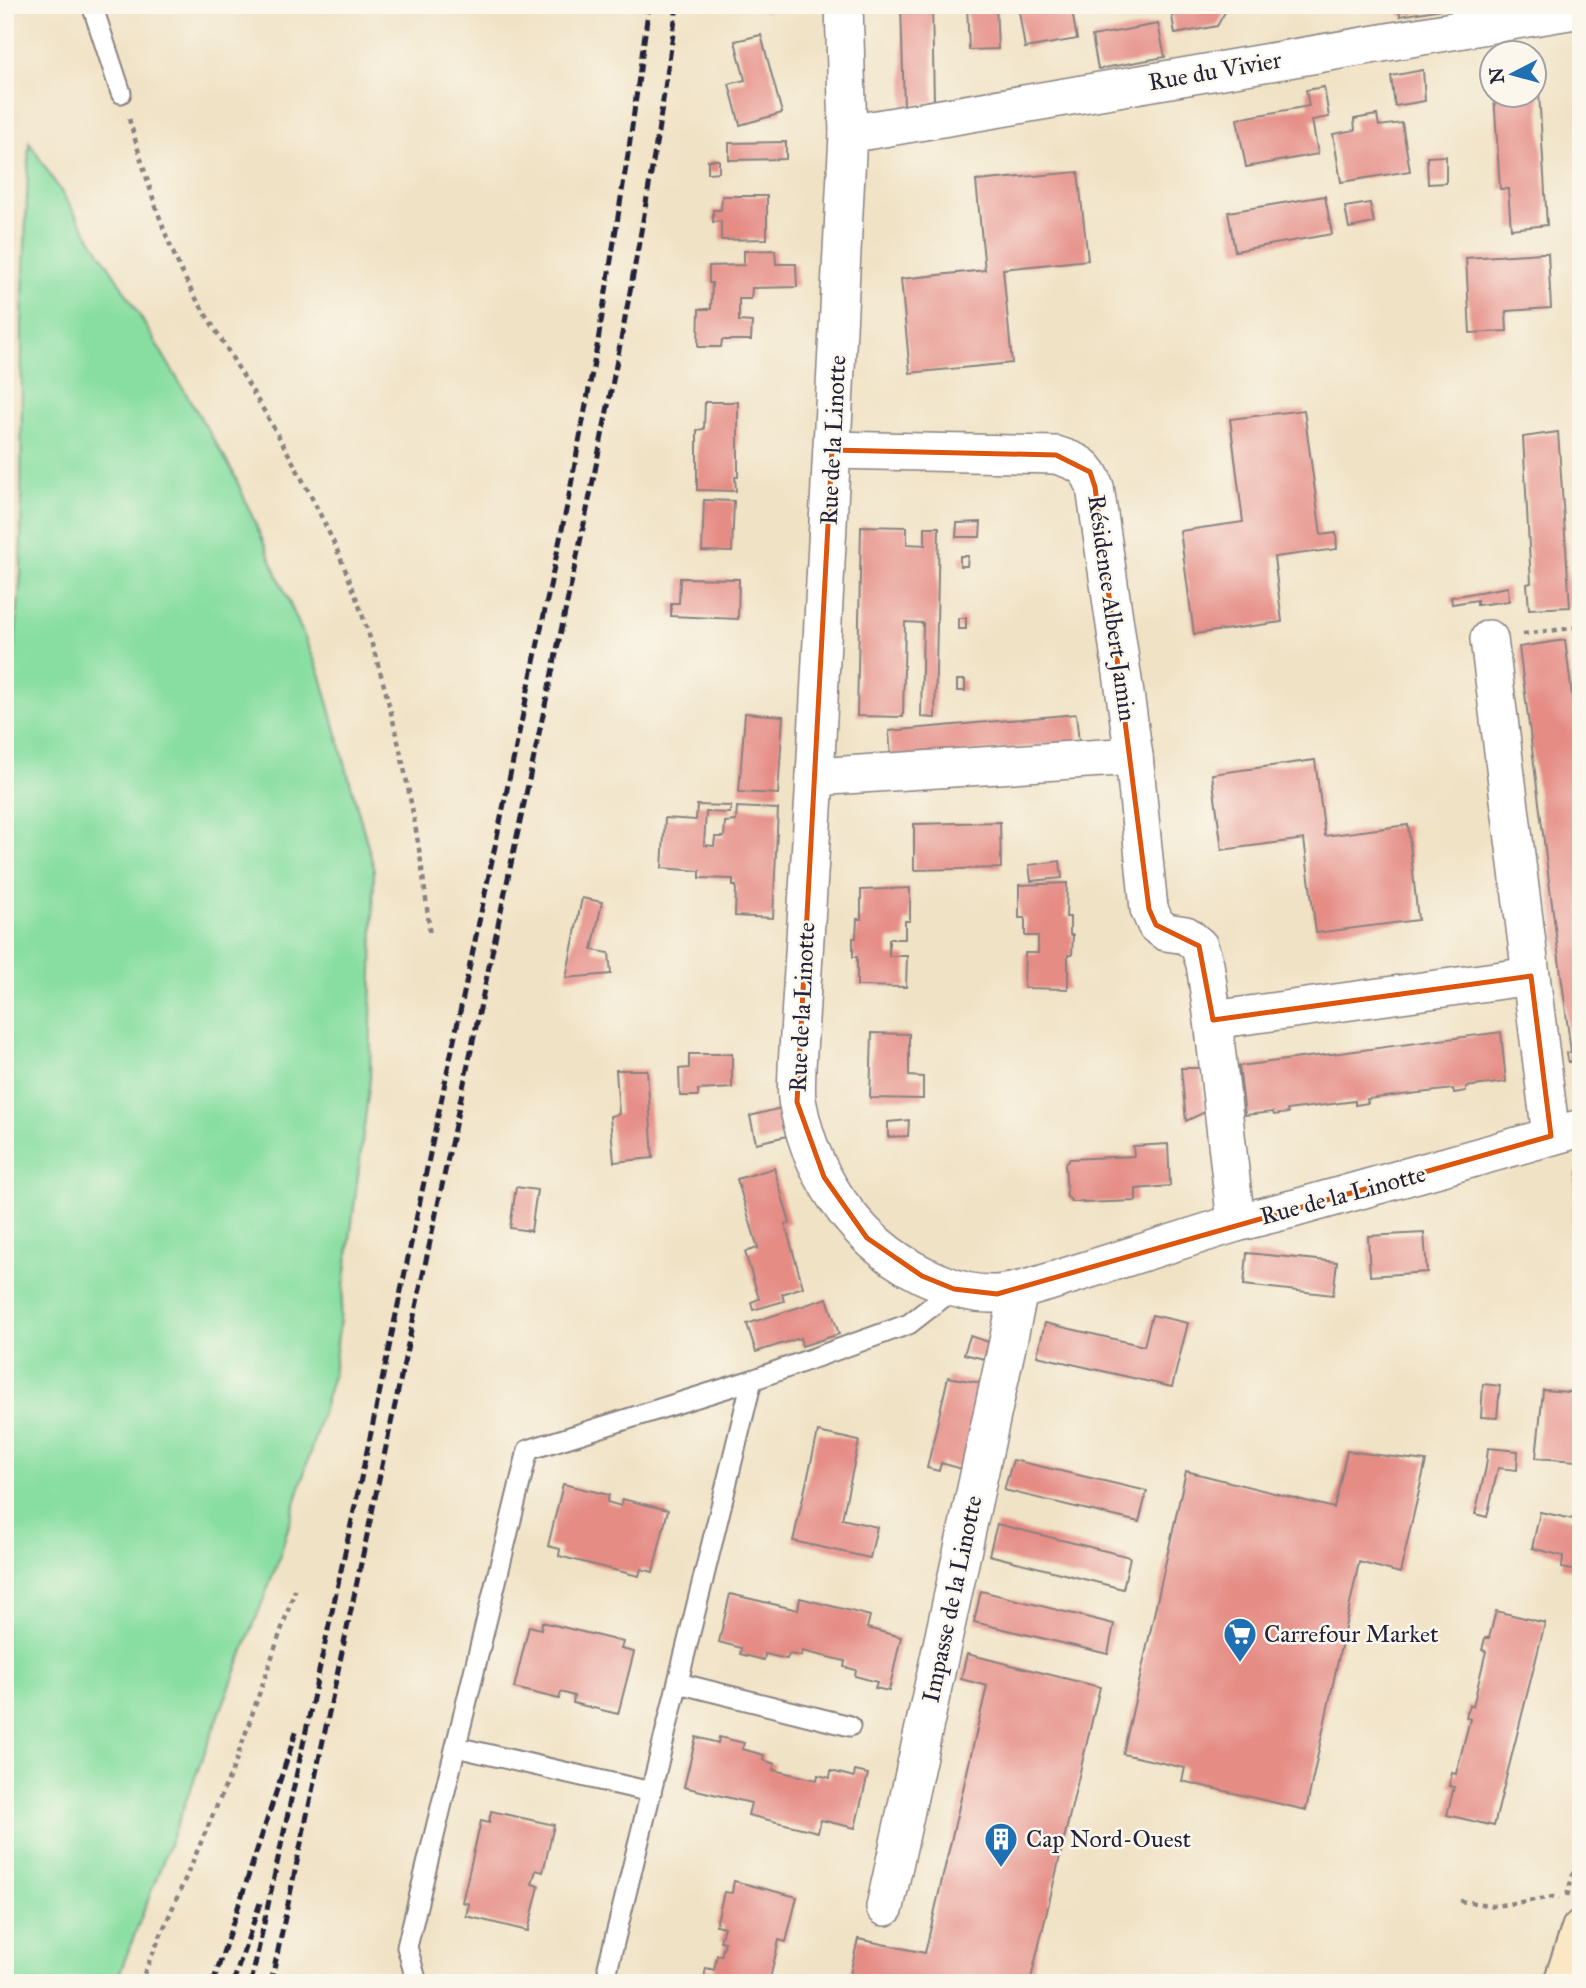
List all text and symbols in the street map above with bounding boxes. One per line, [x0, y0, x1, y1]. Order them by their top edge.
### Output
north arrow [1478, 38, 1548, 108]
street label: Rue du Vivier [1146, 45, 1284, 97]
text: N [1484, 67, 1509, 85]
street label: Rue de la Linotte [814, 354, 852, 526]
street label: Résidence Albert Jamin [1081, 493, 1143, 723]
street label: Rue de la Linotte [783, 921, 821, 1093]
street label: Rue de la Linotte [1257, 1158, 1429, 1232]
street label: Impasse de la Linotte [915, 1493, 989, 1705]
supermarket icon: Carrefour Market [1221, 1615, 1259, 1664]
place label: Carrefour Market [1264, 1619, 1439, 1649]
building icon: Cap Nord-Ouest [982, 1820, 1020, 1869]
place label: Cap Nord-Ouest [1026, 1824, 1191, 1854]

